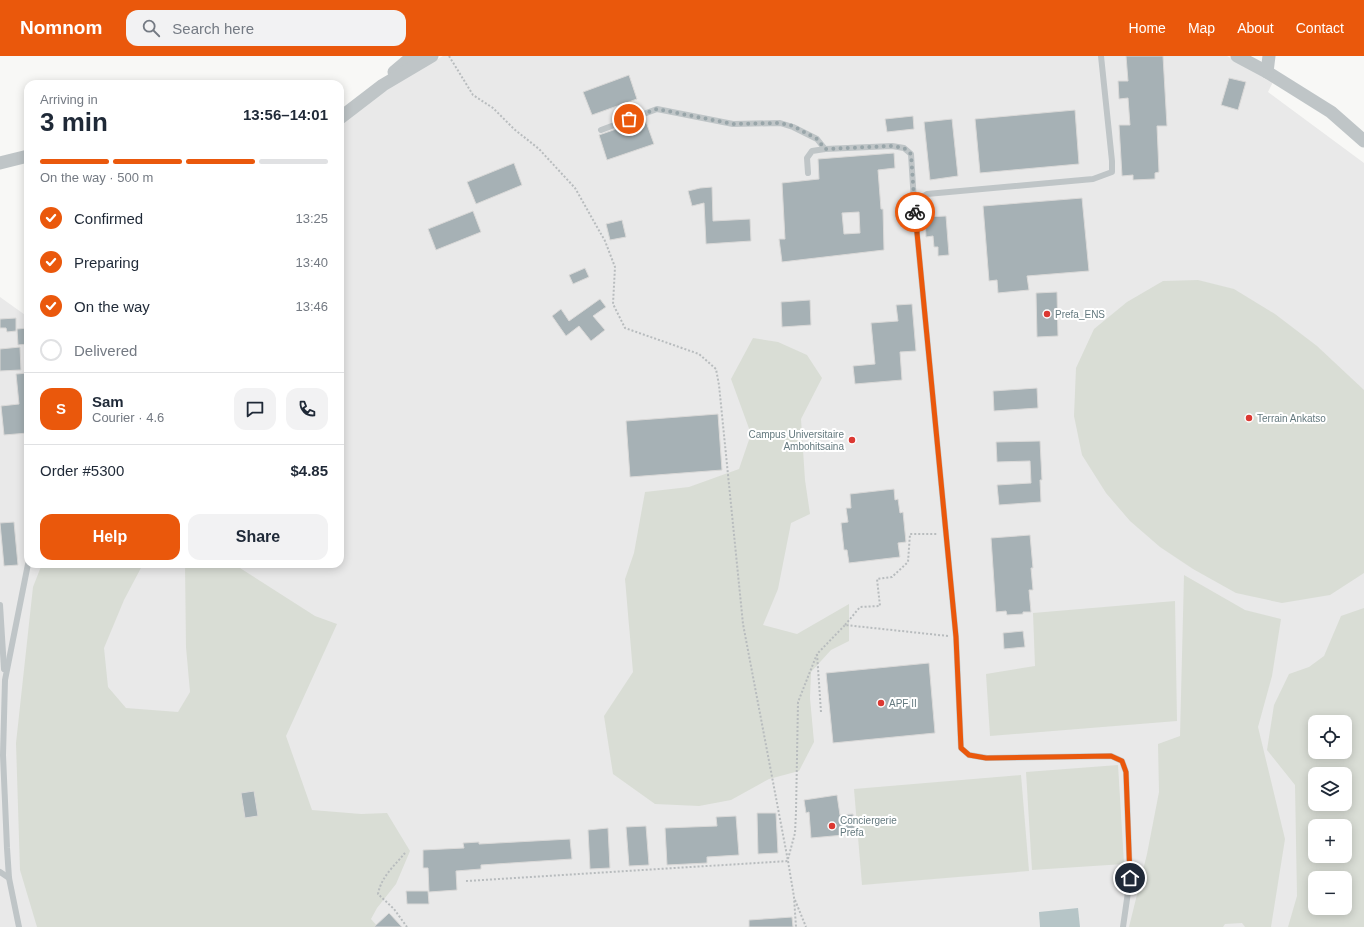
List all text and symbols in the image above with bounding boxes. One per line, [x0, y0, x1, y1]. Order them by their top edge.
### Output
search box [126, 10, 406, 46]
text: Nomnom [20, 17, 102, 38]
icon: search [140, 17, 162, 39]
text: Search here [172, 20, 254, 37]
text: Home [1129, 20, 1166, 36]
text: Map [1188, 20, 1215, 36]
text: About [1237, 20, 1274, 36]
text: Contact [1296, 20, 1344, 36]
text: Arriving in [40, 92, 98, 107]
pin [612, 102, 646, 136]
text: 13:56–14:01 [243, 106, 328, 123]
text: 3 min [40, 107, 108, 137]
icon: bag [618, 108, 640, 130]
text: On the way · 500 m [40, 170, 153, 185]
courier [895, 192, 935, 232]
icon: bike [904, 201, 926, 223]
icon: check [40, 207, 62, 229]
text: Confirmed [74, 210, 143, 227]
text: 13:25 [295, 211, 328, 226]
icon: check [40, 251, 62, 273]
text: Preparing [74, 254, 139, 271]
text: 13:40 [295, 255, 328, 270]
icon: check [40, 295, 62, 317]
text: On the way [74, 298, 150, 315]
text: 13:46 [295, 299, 328, 314]
marker: Prefa_ENS [1042, 309, 1052, 319]
place label: Prefa_ENS [1055, 309, 1105, 320]
text: Delivered [74, 342, 137, 359]
button: chat [234, 388, 276, 430]
button: phone [286, 388, 328, 430]
text: Sam [92, 393, 124, 410]
text: S [56, 400, 66, 417]
text: Courier · 4.6 [92, 410, 164, 425]
marker: Terrain Ankatso [1244, 413, 1254, 423]
place label: Terrain Ankatso [1257, 413, 1326, 424]
place label: Campus Universitaire Ambohitsaina [748, 429, 844, 452]
marker: Campus Universitaire Ambohitsaina [847, 435, 857, 445]
text: Order #5300 [40, 462, 124, 479]
text: $4.85 [290, 462, 328, 479]
button: Help [40, 514, 180, 560]
button: Share [188, 514, 328, 560]
marker: APF II [876, 698, 886, 708]
place label: APF II [889, 698, 917, 709]
map controls [1308, 715, 1352, 915]
button: locate [1308, 715, 1352, 759]
button: layers [1308, 767, 1352, 811]
place label: Conciergerie Prefa [840, 815, 897, 838]
button: + [1308, 819, 1352, 863]
marker: Conciergerie Prefa [827, 821, 837, 831]
pin [1113, 861, 1147, 895]
icon: home [1119, 867, 1141, 889]
button: − [1308, 871, 1352, 915]

